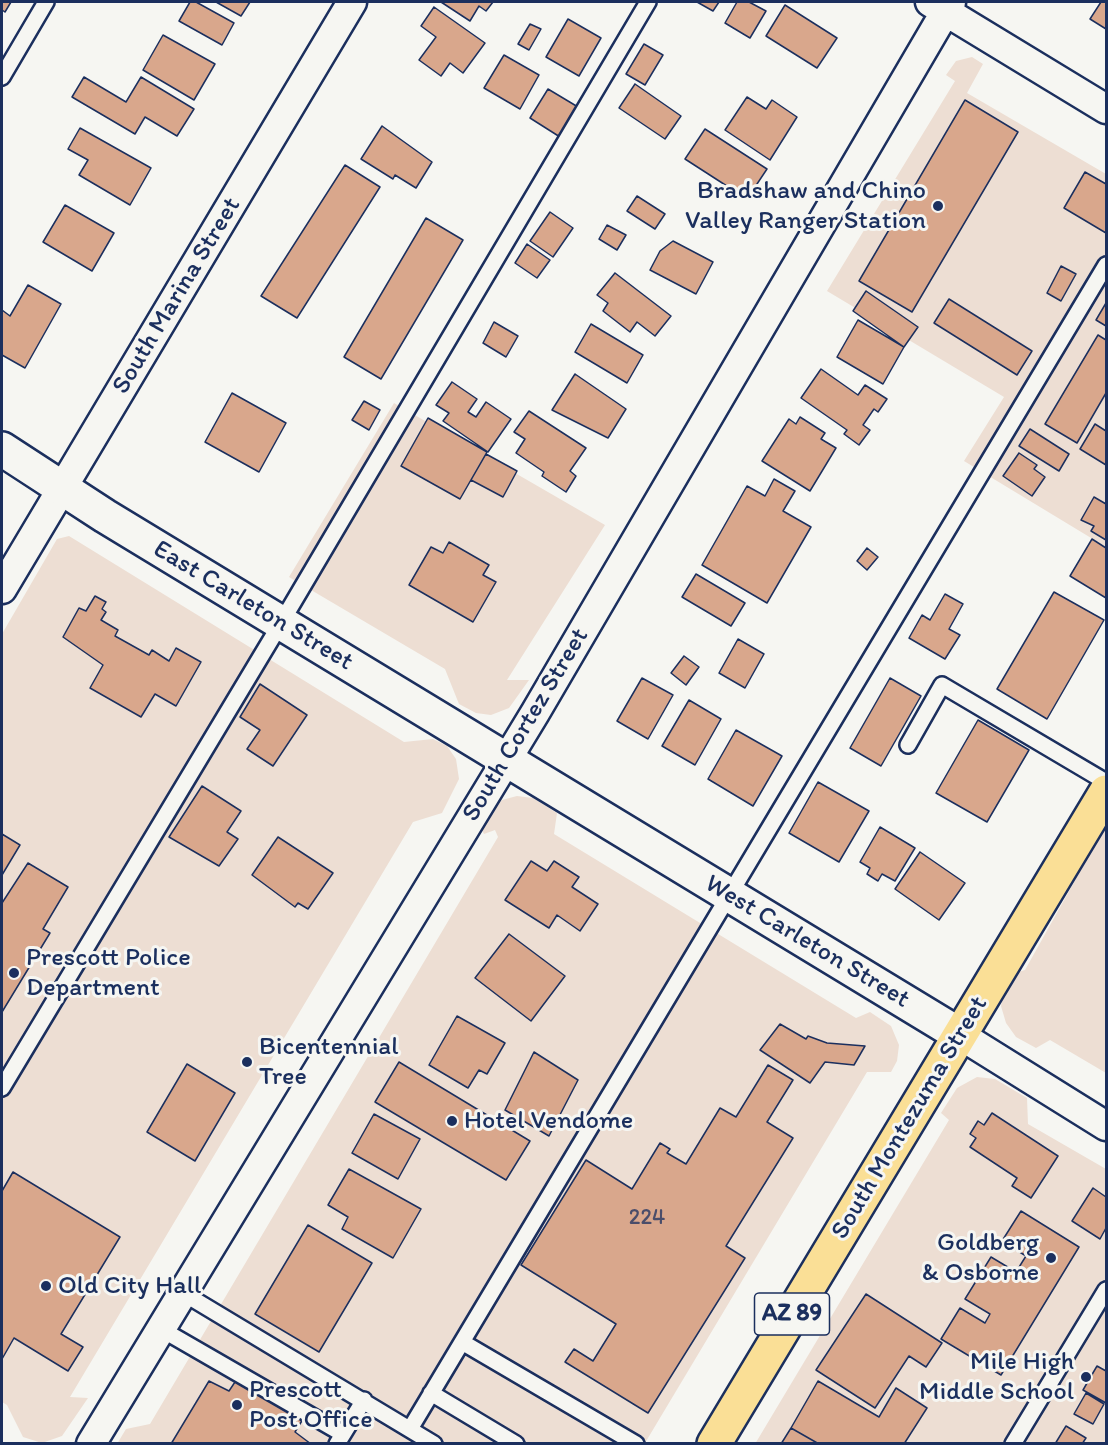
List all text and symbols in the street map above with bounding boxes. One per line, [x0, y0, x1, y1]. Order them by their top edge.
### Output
place label: Bradshaw and Chino Valley Ranger Station [685, 175, 926, 236]
street label: South Marina Street [106, 192, 248, 400]
marker: Bradshaw and Chino Valley Ranger Station [931, 199, 945, 213]
street label: East Carleton Street [147, 534, 359, 678]
street label: South Cortez Street [456, 623, 596, 827]
street label: West Carleton Street [699, 869, 915, 1015]
place label: Prescott Police Department [26, 942, 191, 1004]
marker: Prescott Police Department [7, 966, 21, 980]
street label: South Montezuma Street [825, 991, 995, 1245]
place label: Bicentennial Tree [259, 1031, 399, 1092]
marker: Bicentennial Tree [240, 1055, 254, 1069]
place label: Hotel Vendome [464, 1105, 633, 1137]
marker: Hotel Vendome [445, 1114, 459, 1128]
house number: 224 [629, 1205, 665, 1231]
place label: Goldberg & Osborne [922, 1227, 1039, 1288]
marker: Goldberg & Osborne [1044, 1251, 1058, 1265]
place label: Old City Hall [58, 1270, 201, 1302]
marker: Old City Hall [39, 1279, 53, 1293]
road number: AZ 89 [754, 1293, 830, 1335]
place label: Mile High Middle School [919, 1346, 1074, 1408]
marker: Mile High Middle School [1079, 1370, 1093, 1384]
place label: Prescott Post Office [249, 1374, 373, 1436]
marker: Prescott Post Office [230, 1398, 244, 1412]

